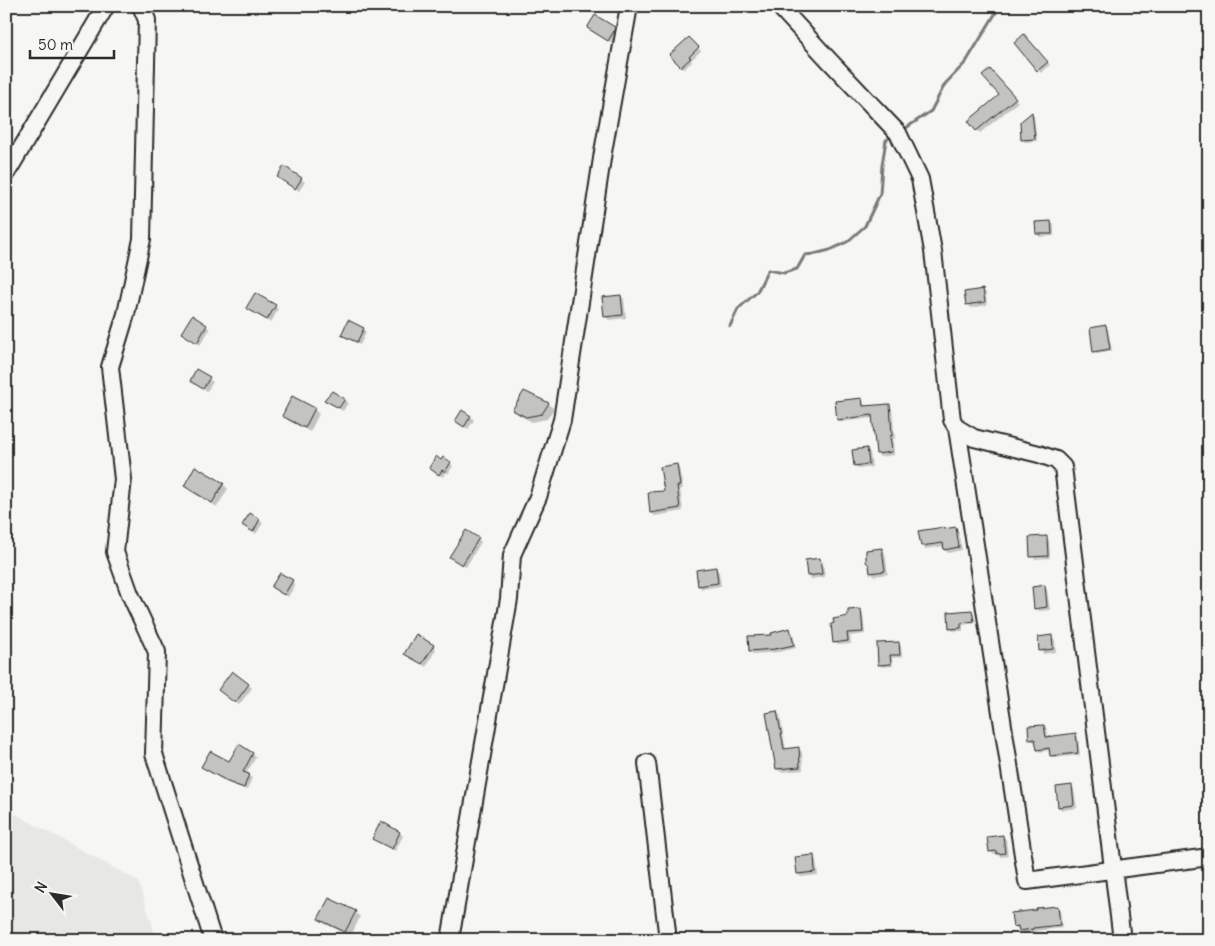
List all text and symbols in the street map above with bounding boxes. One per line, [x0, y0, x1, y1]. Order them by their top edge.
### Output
scale bar [30, 28, 114, 60]
text: 50 m [38, 35, 73, 54]
north arrow [28, 868, 78, 918]
text: N [31, 879, 51, 896]

